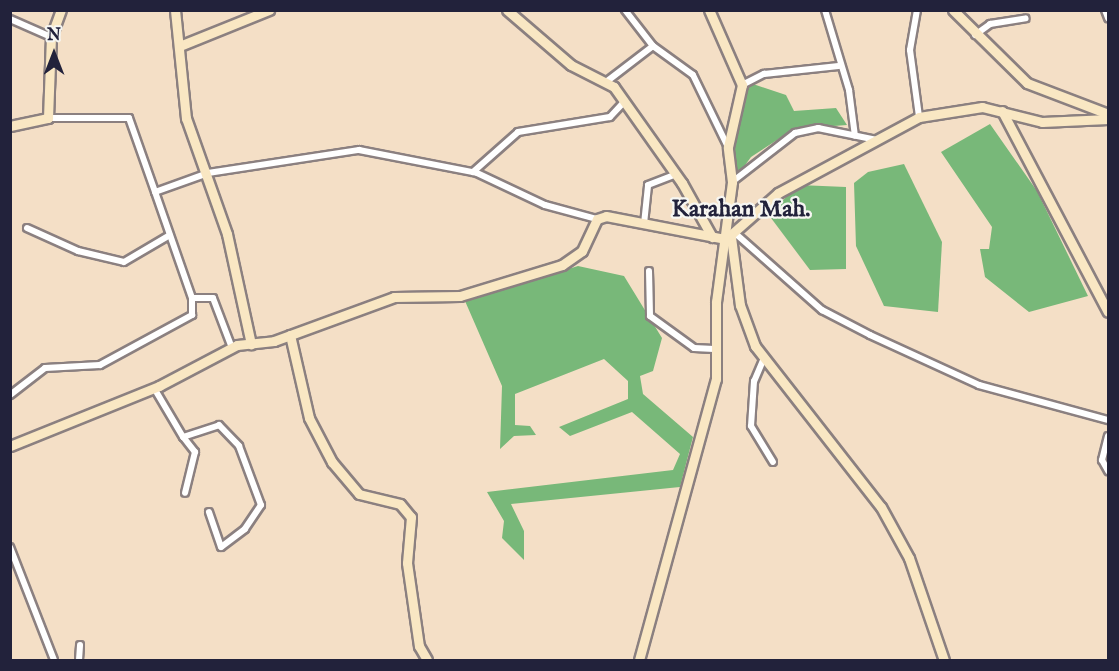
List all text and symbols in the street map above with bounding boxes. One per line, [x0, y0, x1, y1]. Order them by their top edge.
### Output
north arrow [24, 24, 84, 84]
text: N [47, 26, 61, 46]
district label: Karahan Mah. [672, 196, 810, 224]

